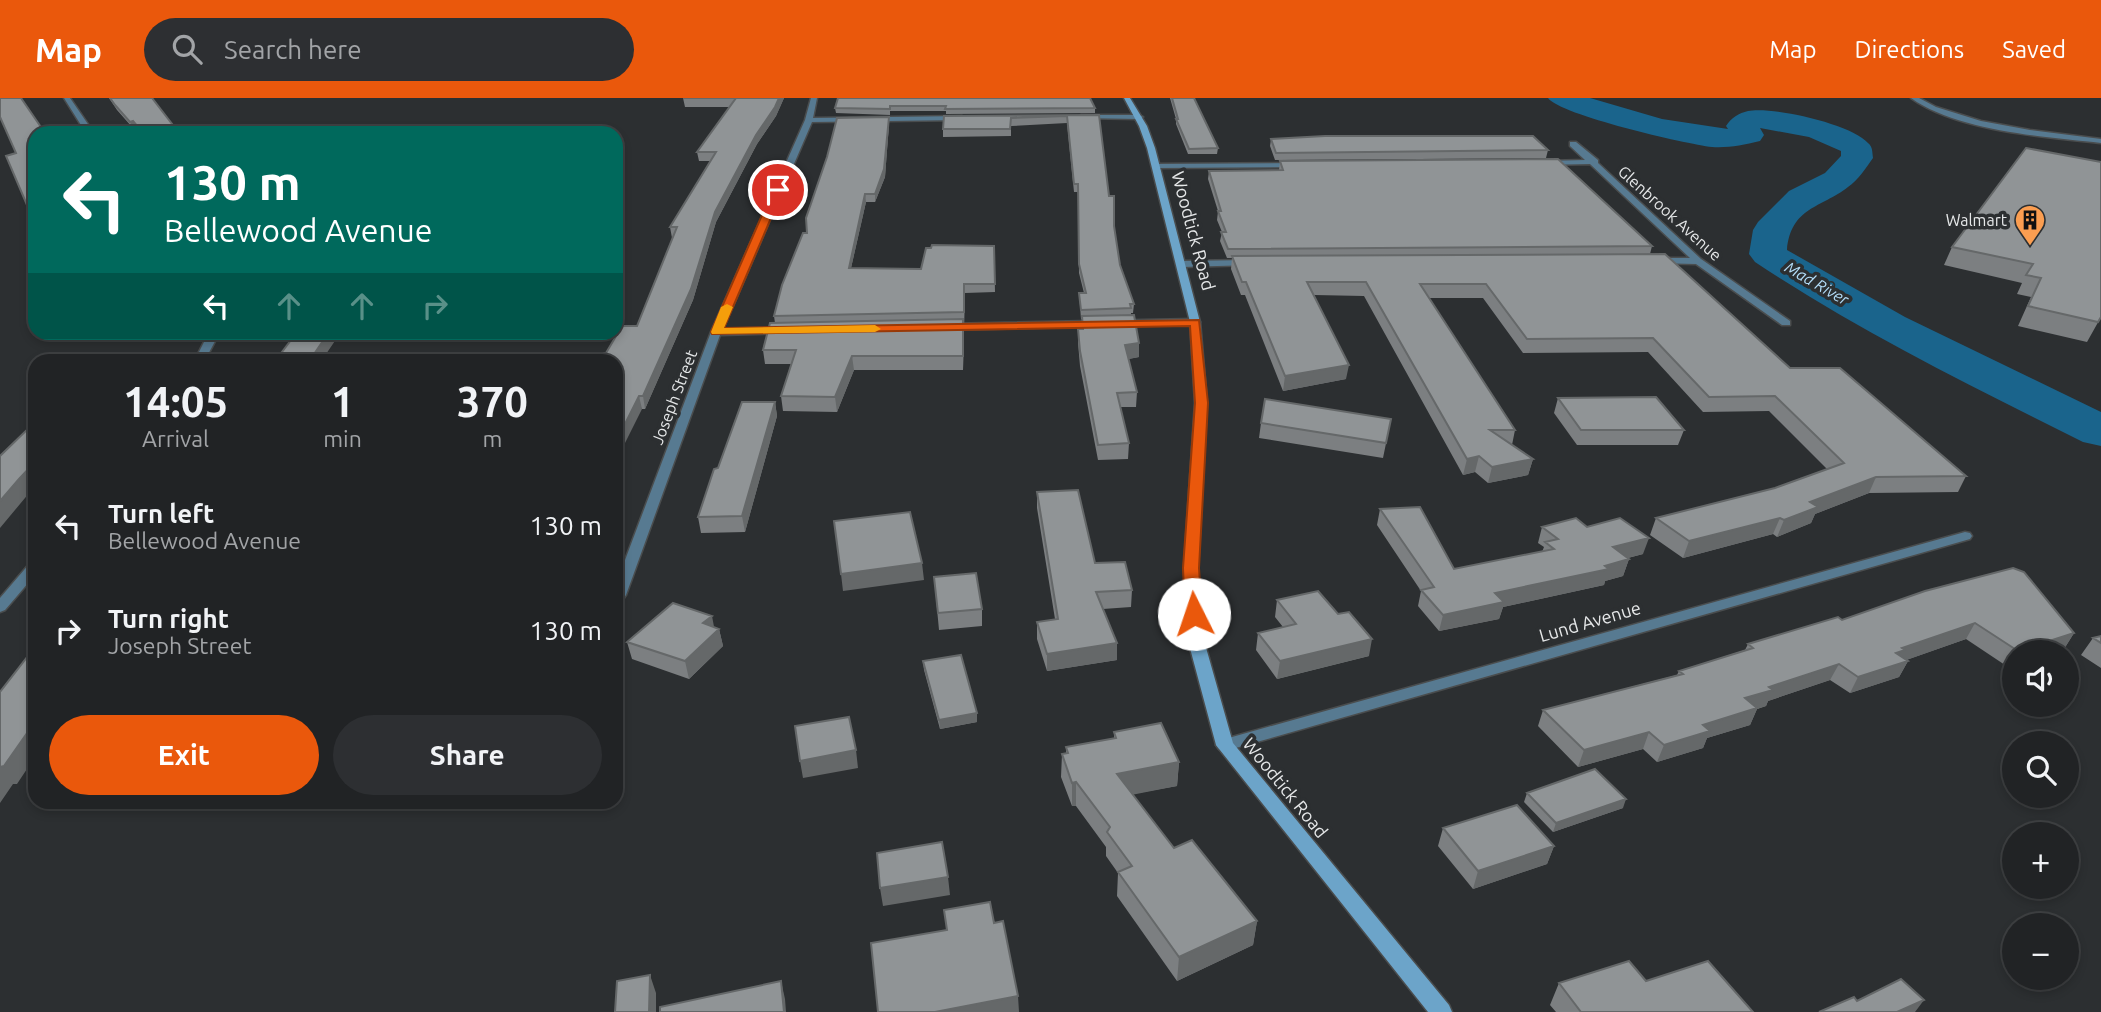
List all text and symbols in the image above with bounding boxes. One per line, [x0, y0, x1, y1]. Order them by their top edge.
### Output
search box [144, 18, 634, 81]
icon: search [168, 30, 206, 68]
text: Map [35, 31, 102, 68]
text: Search here [224, 35, 362, 64]
text: Map [1769, 36, 1816, 63]
text: Directions [1854, 36, 1964, 63]
text: Saved [2002, 36, 2066, 63]
icon: left [49, 154, 140, 245]
text: 130 m [164, 154, 301, 209]
pin [748, 160, 808, 220]
street label: Glenbrook Avenue [1615, 162, 1725, 264]
street label: Woodtick Road [1168, 169, 1219, 292]
icon: arrive [759, 171, 797, 209]
building icon: Walmart [2013, 203, 2047, 247]
place label: Walmart [1946, 211, 2008, 229]
text: Bellewood Avenue [164, 212, 433, 248]
water label: Mad River [1782, 258, 1853, 309]
icon: left [197, 287, 235, 325]
icon: ahead [270, 287, 308, 325]
icon: ahead [343, 287, 381, 325]
icon: right [416, 287, 454, 325]
street label: Joseph Street [648, 347, 701, 447]
text: 14:05 [123, 378, 228, 425]
text: 1 [331, 378, 354, 425]
text: 370 [457, 378, 528, 425]
text: Arrival [142, 426, 209, 451]
text: min [323, 426, 362, 451]
text: m [482, 426, 502, 451]
text: Turn left [108, 499, 214, 528]
icon: left [49, 507, 87, 545]
text: 130 m [530, 511, 602, 540]
text: Bellewood Avenue [108, 528, 301, 553]
position arrow [1157, 577, 1231, 651]
street label: Lund Avenue [1536, 597, 1643, 645]
text: Turn right [108, 604, 229, 633]
icon: right [49, 612, 87, 650]
text: 130 m [530, 616, 602, 645]
text: Joseph Street [108, 633, 252, 658]
map controls [2002, 640, 2079, 990]
button: sound [2002, 640, 2079, 717]
button: Exit [49, 715, 319, 795]
button: Share [333, 715, 602, 795]
button: search [2002, 731, 2079, 808]
street label: Woodtick Road [1239, 733, 1332, 841]
button: + [2002, 822, 2079, 899]
button: − [2002, 913, 2079, 990]

